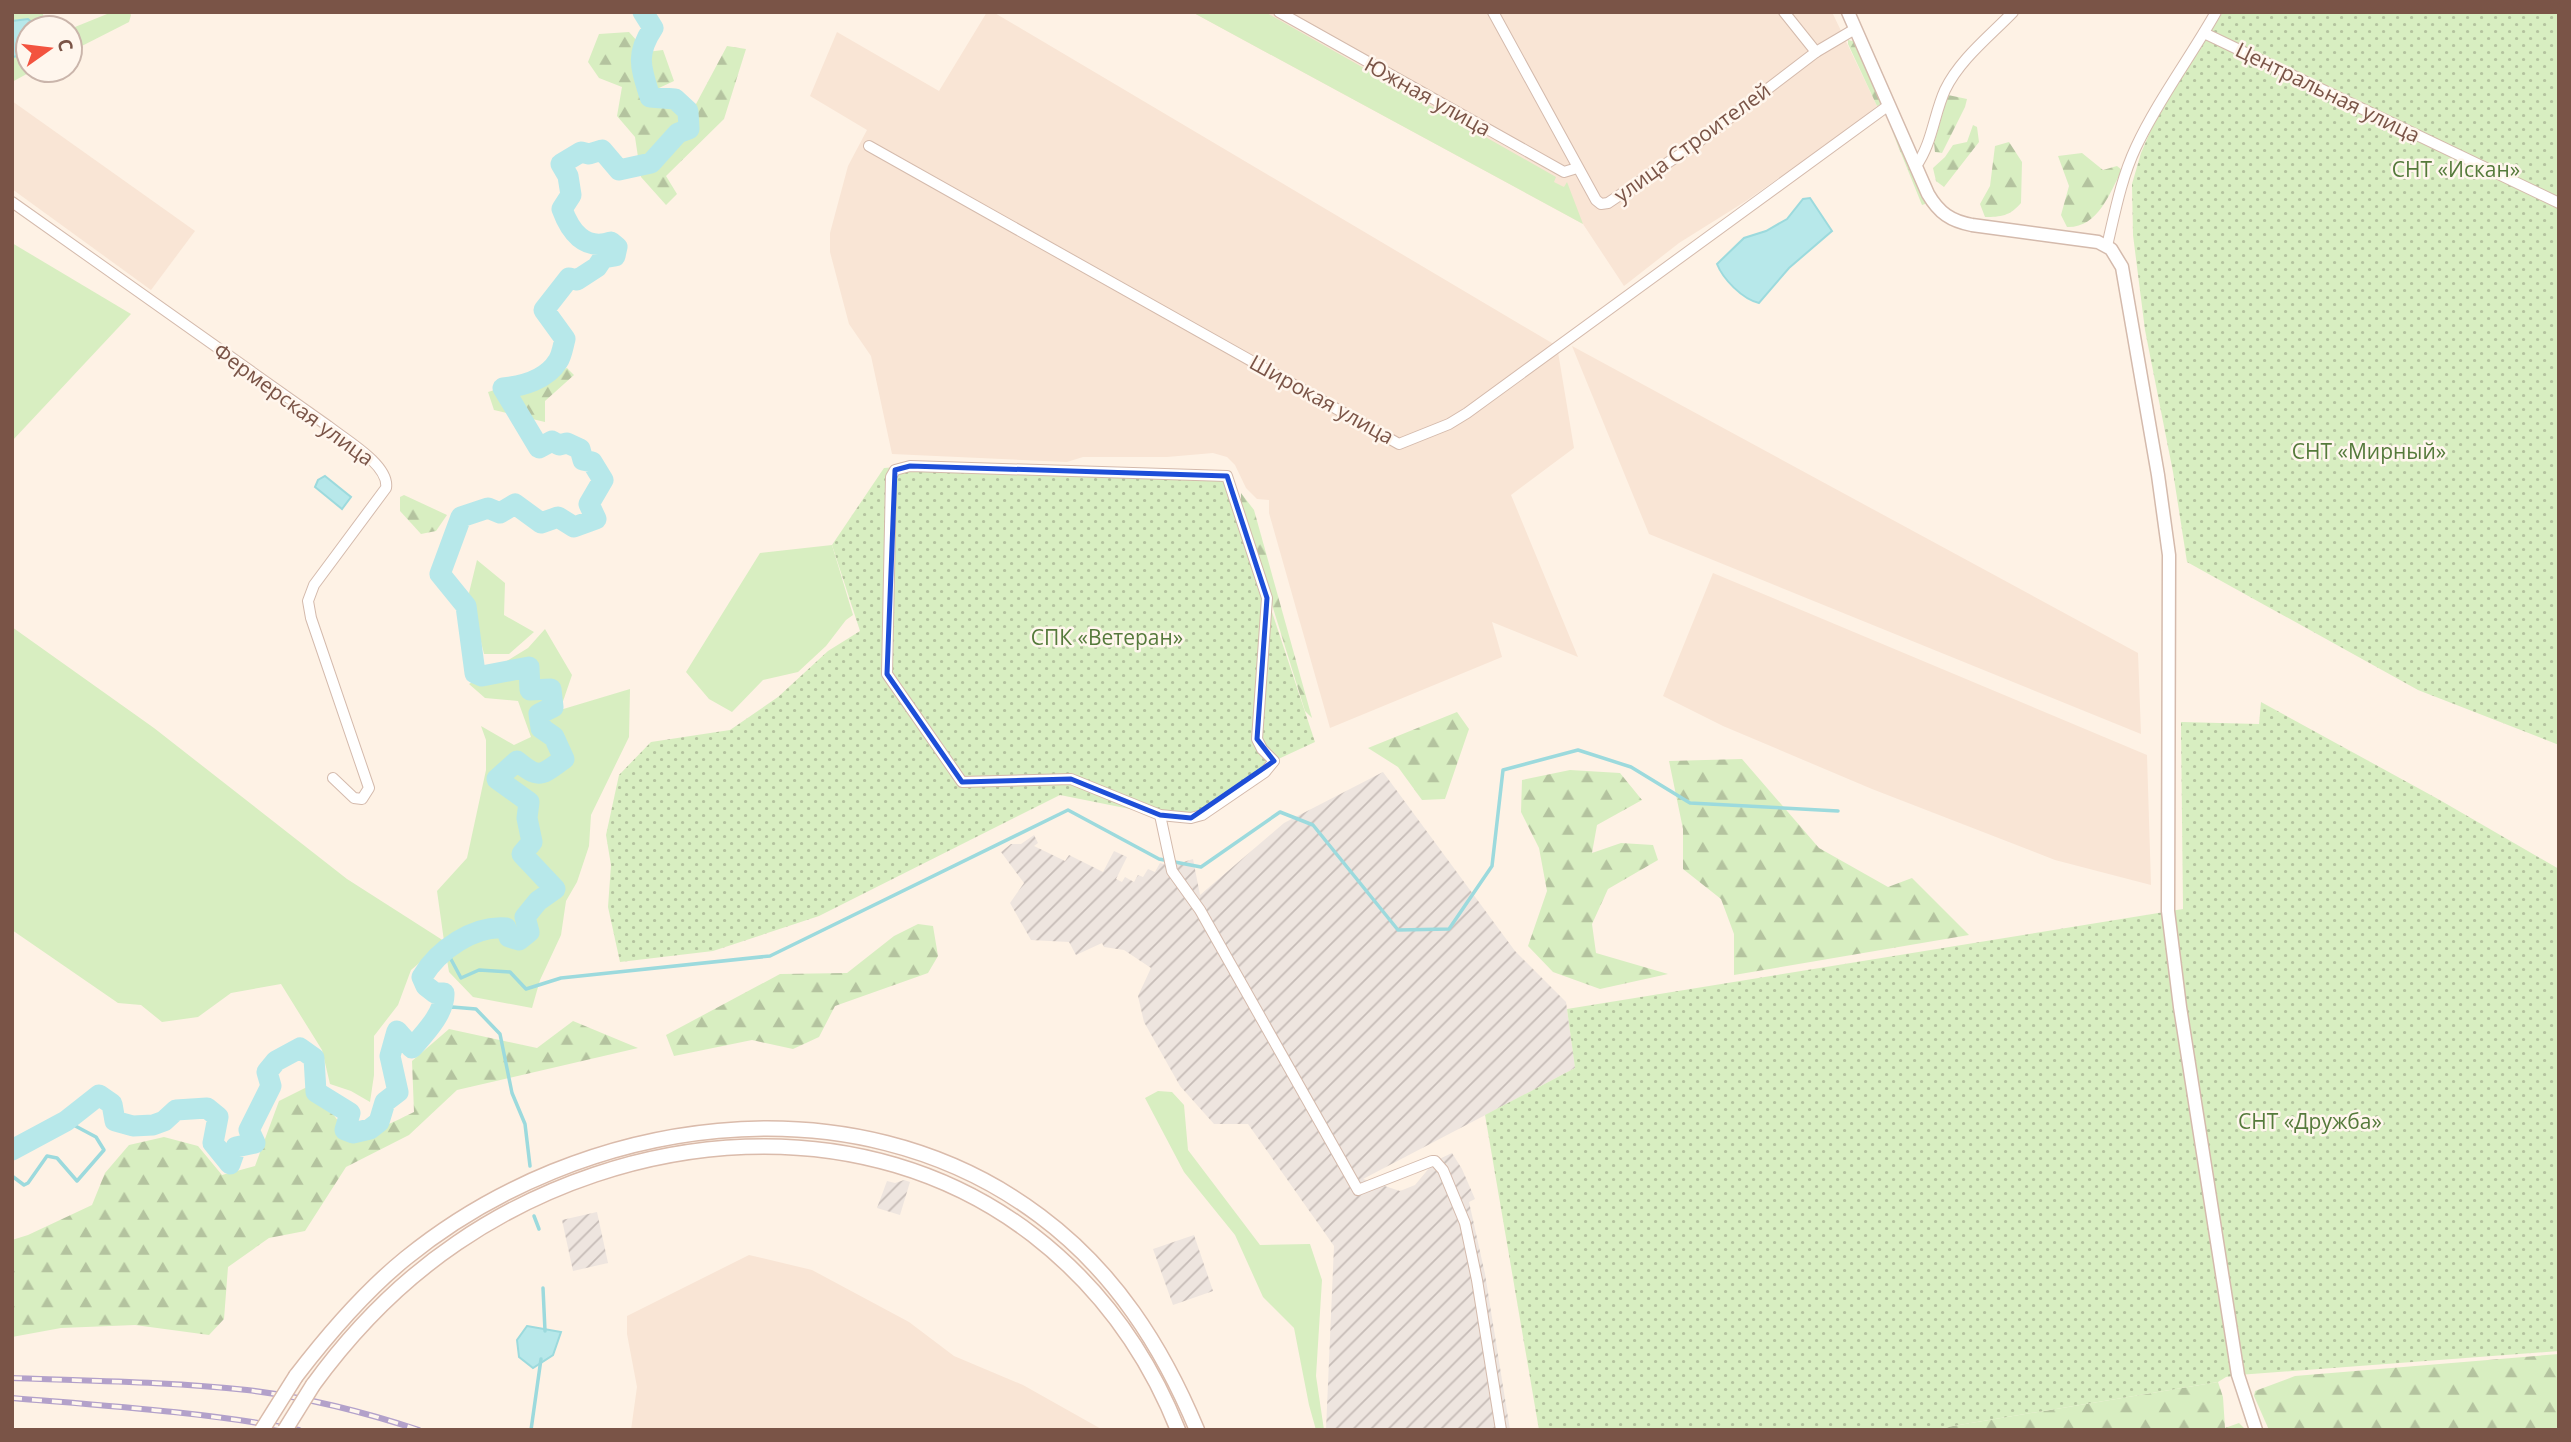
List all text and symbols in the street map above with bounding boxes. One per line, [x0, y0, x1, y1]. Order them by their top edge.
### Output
north arrow [14, 14, 84, 84]
street label: Центральная улица [2231, 35, 2425, 149]
text: С [51, 36, 80, 54]
street label: Южная улица [1360, 50, 1496, 142]
street label: улица Строителей [1608, 76, 1776, 208]
park label: СНТ «Искан» [2392, 155, 2520, 183]
street label: Фермерская улица [208, 336, 380, 472]
street label: Широкая улица [1245, 348, 1399, 450]
park label: СНТ «Мирный» [2292, 437, 2446, 465]
park label: СПК «Ветеран» [1031, 623, 1183, 651]
park label: СНТ «Дружба» [2238, 1107, 2382, 1135]

